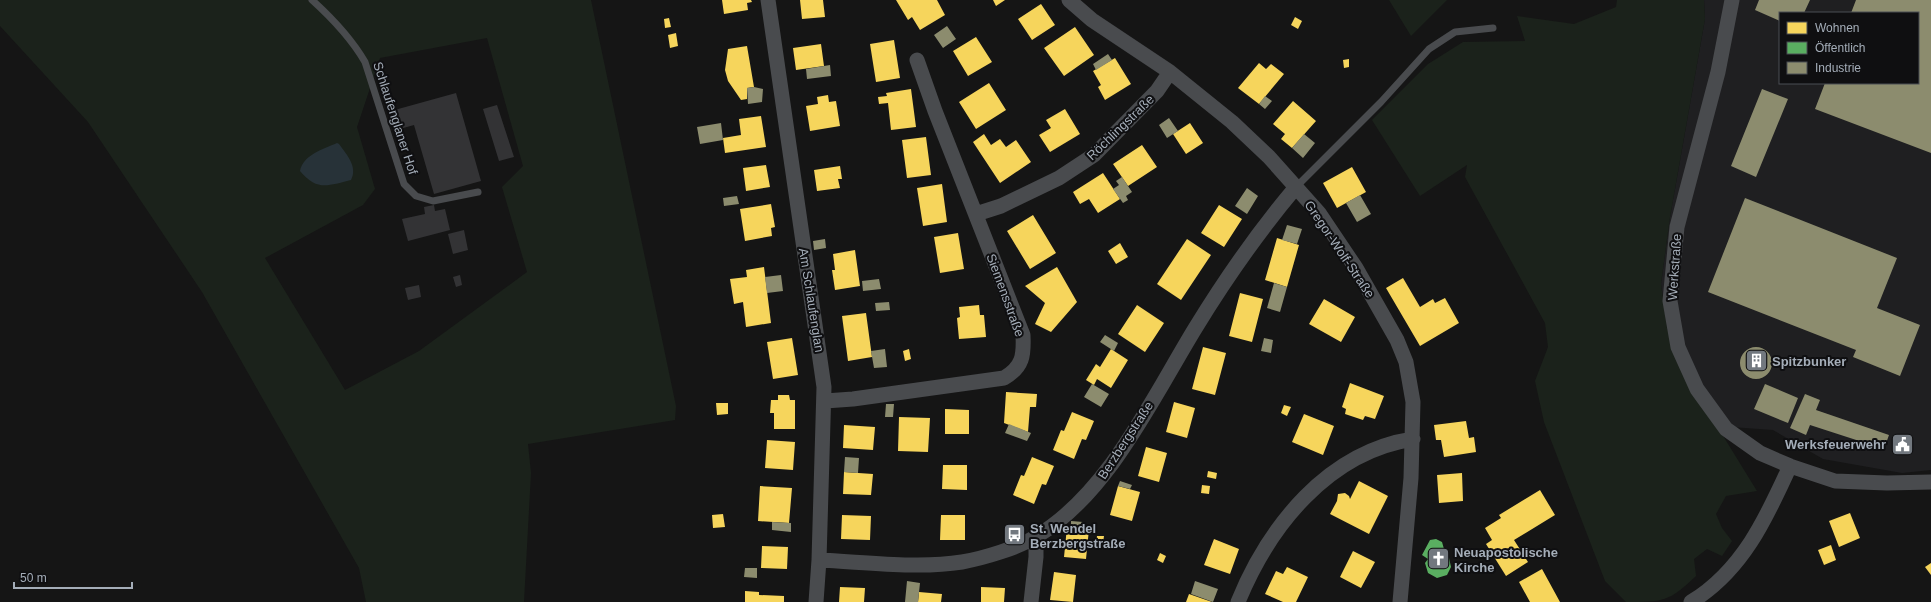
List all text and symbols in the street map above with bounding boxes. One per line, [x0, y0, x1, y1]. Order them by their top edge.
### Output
legend [1779, 12, 1919, 84]
text: Wohnen [1815, 21, 1859, 35]
text: Öffentlich [1815, 41, 1865, 55]
street label: Schlaufenglaner Hof [370, 60, 421, 177]
text: Industrie [1815, 61, 1861, 75]
street label: Röchlingstraße [1084, 92, 1157, 163]
street label: Gregor-Wolf-Straße [1302, 198, 1378, 301]
street label: Werkstraße [1665, 233, 1684, 301]
street label: Am Schlaufenglan [796, 247, 827, 353]
street label: Siemensstraße [984, 252, 1028, 339]
building icon: Spitzbunker [1743, 348, 1769, 374]
place label: Spitzbunker [1772, 354, 1846, 369]
street label: Berzbergstraße [1095, 399, 1156, 482]
public building icon: Werksfeuerwehr [1889, 431, 1915, 457]
place label: Werksfeuerwehr [1785, 437, 1886, 452]
place label: St. Wendel Berzbergstraße [1030, 521, 1125, 551]
bus stop icon: St. Wendel Berzbergstraße [1002, 522, 1028, 548]
place label: Neuapostolische Kirche [1454, 545, 1558, 575]
church icon: Neuapostolische Kirche [1425, 546, 1451, 572]
scale bar [14, 564, 132, 590]
text: 50 m [20, 571, 47, 585]

